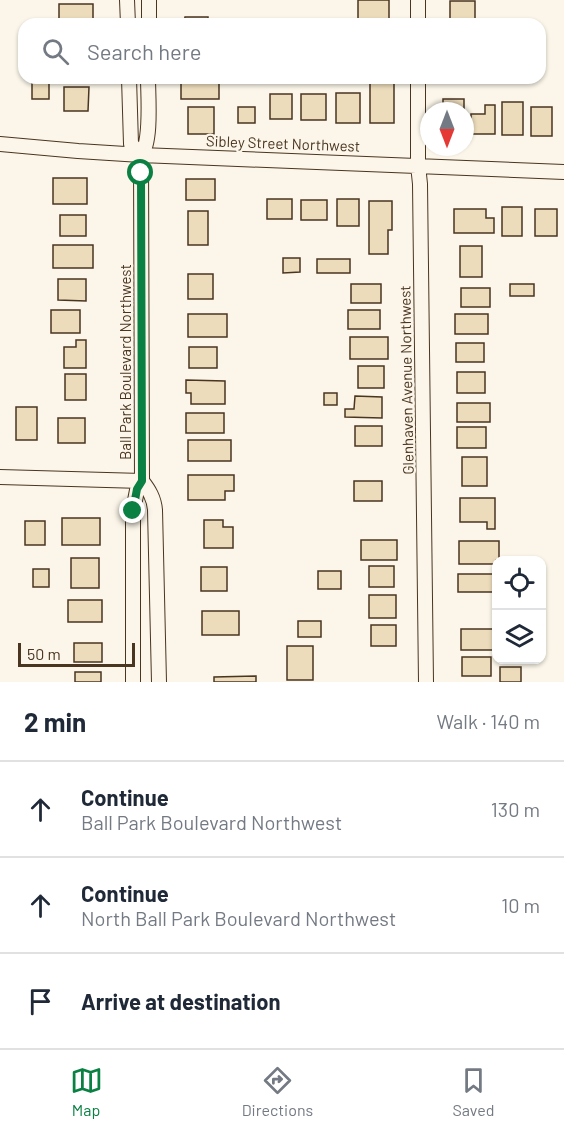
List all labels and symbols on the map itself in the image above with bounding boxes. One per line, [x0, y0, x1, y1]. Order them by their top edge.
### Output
north arrow [420, 102, 474, 156]
street label: Sibley Street Northwest [206, 131, 360, 155]
route start [127, 159, 153, 185]
street label: Ball Park Boulevard Northwest [116, 264, 134, 460]
street label: Glenhaven Avenue Northwest [395, 285, 417, 475]
route end [119, 497, 145, 523]
scale bar [18, 640, 135, 668]

